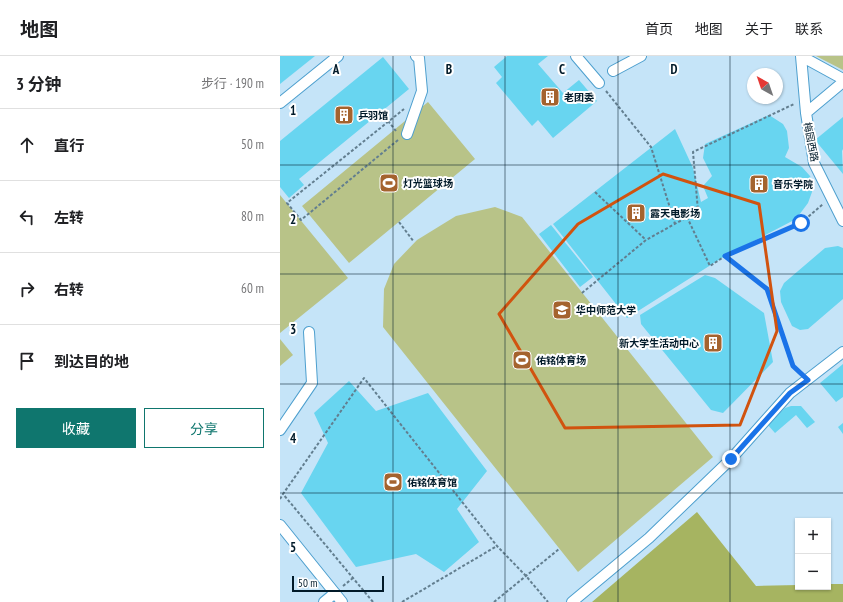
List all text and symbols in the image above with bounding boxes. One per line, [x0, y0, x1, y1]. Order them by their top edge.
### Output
text: 地图 [20, 17, 58, 41]
text: 首页 [645, 20, 673, 38]
text: 地图 [695, 20, 723, 38]
text: 关于 [745, 20, 773, 38]
text: 联系 [795, 20, 823, 38]
text: A [332, 61, 340, 78]
text: B [446, 61, 452, 78]
text: C [559, 61, 565, 78]
text: D [671, 61, 678, 78]
north arrow [747, 68, 783, 104]
text: 3 分钟 [16, 73, 62, 95]
text: 步行 · 190 m [201, 75, 264, 92]
building icon: 老团委 [539, 86, 561, 108]
place label: 老团委 [564, 91, 594, 104]
text: 1 [290, 102, 296, 119]
building icon: 乒羽馆 [333, 104, 355, 126]
place label: 乒羽馆 [358, 109, 388, 122]
street label: 梅园西路 [801, 121, 821, 163]
icon: ahead [16, 134, 38, 156]
text: 直行 [54, 136, 84, 155]
text: 50 m [241, 136, 264, 153]
sports icon: 灯光篮球场 [378, 172, 400, 194]
building icon: 音乐学院 [748, 173, 770, 195]
place label: 灯光篮球场 [403, 177, 453, 190]
place label: 音乐学院 [773, 178, 813, 191]
building icon: 露天电影场 [625, 202, 647, 224]
icon: left [16, 206, 38, 228]
place label: 露天电影场 [650, 207, 700, 220]
text: 左转 [54, 208, 84, 227]
text: 80 m [241, 208, 264, 225]
text: 2 [290, 211, 296, 228]
route start [792, 214, 810, 232]
icon: right [16, 278, 38, 300]
text: 右转 [54, 280, 84, 299]
text: 60 m [241, 280, 264, 297]
school or university icon: 华中师范大学 [551, 299, 573, 321]
place label: 华中师范大学 [576, 304, 636, 317]
text: 3 [290, 321, 296, 338]
building icon: 新大学生活动中心 [702, 332, 724, 354]
place label: 新大学生活动中心 [619, 337, 699, 350]
sports icon: 佑铭体育场 [511, 349, 533, 371]
icon: arrive [16, 350, 38, 372]
text: 到达目的地 [54, 352, 129, 371]
place label: 佑铭体育场 [536, 354, 586, 367]
button: 收藏 [16, 408, 136, 448]
button: 分享 [144, 408, 264, 448]
text: 4 [290, 430, 297, 447]
route end [722, 450, 740, 468]
sports icon: 佑铭体育馆 [382, 471, 404, 493]
place label: 佑铭体育馆 [407, 476, 457, 489]
map controls [795, 518, 831, 590]
button: + [795, 518, 831, 554]
text: 5 [290, 539, 296, 556]
button: − [795, 554, 831, 590]
scale bar [292, 574, 384, 593]
text: 50 m [298, 576, 317, 590]

